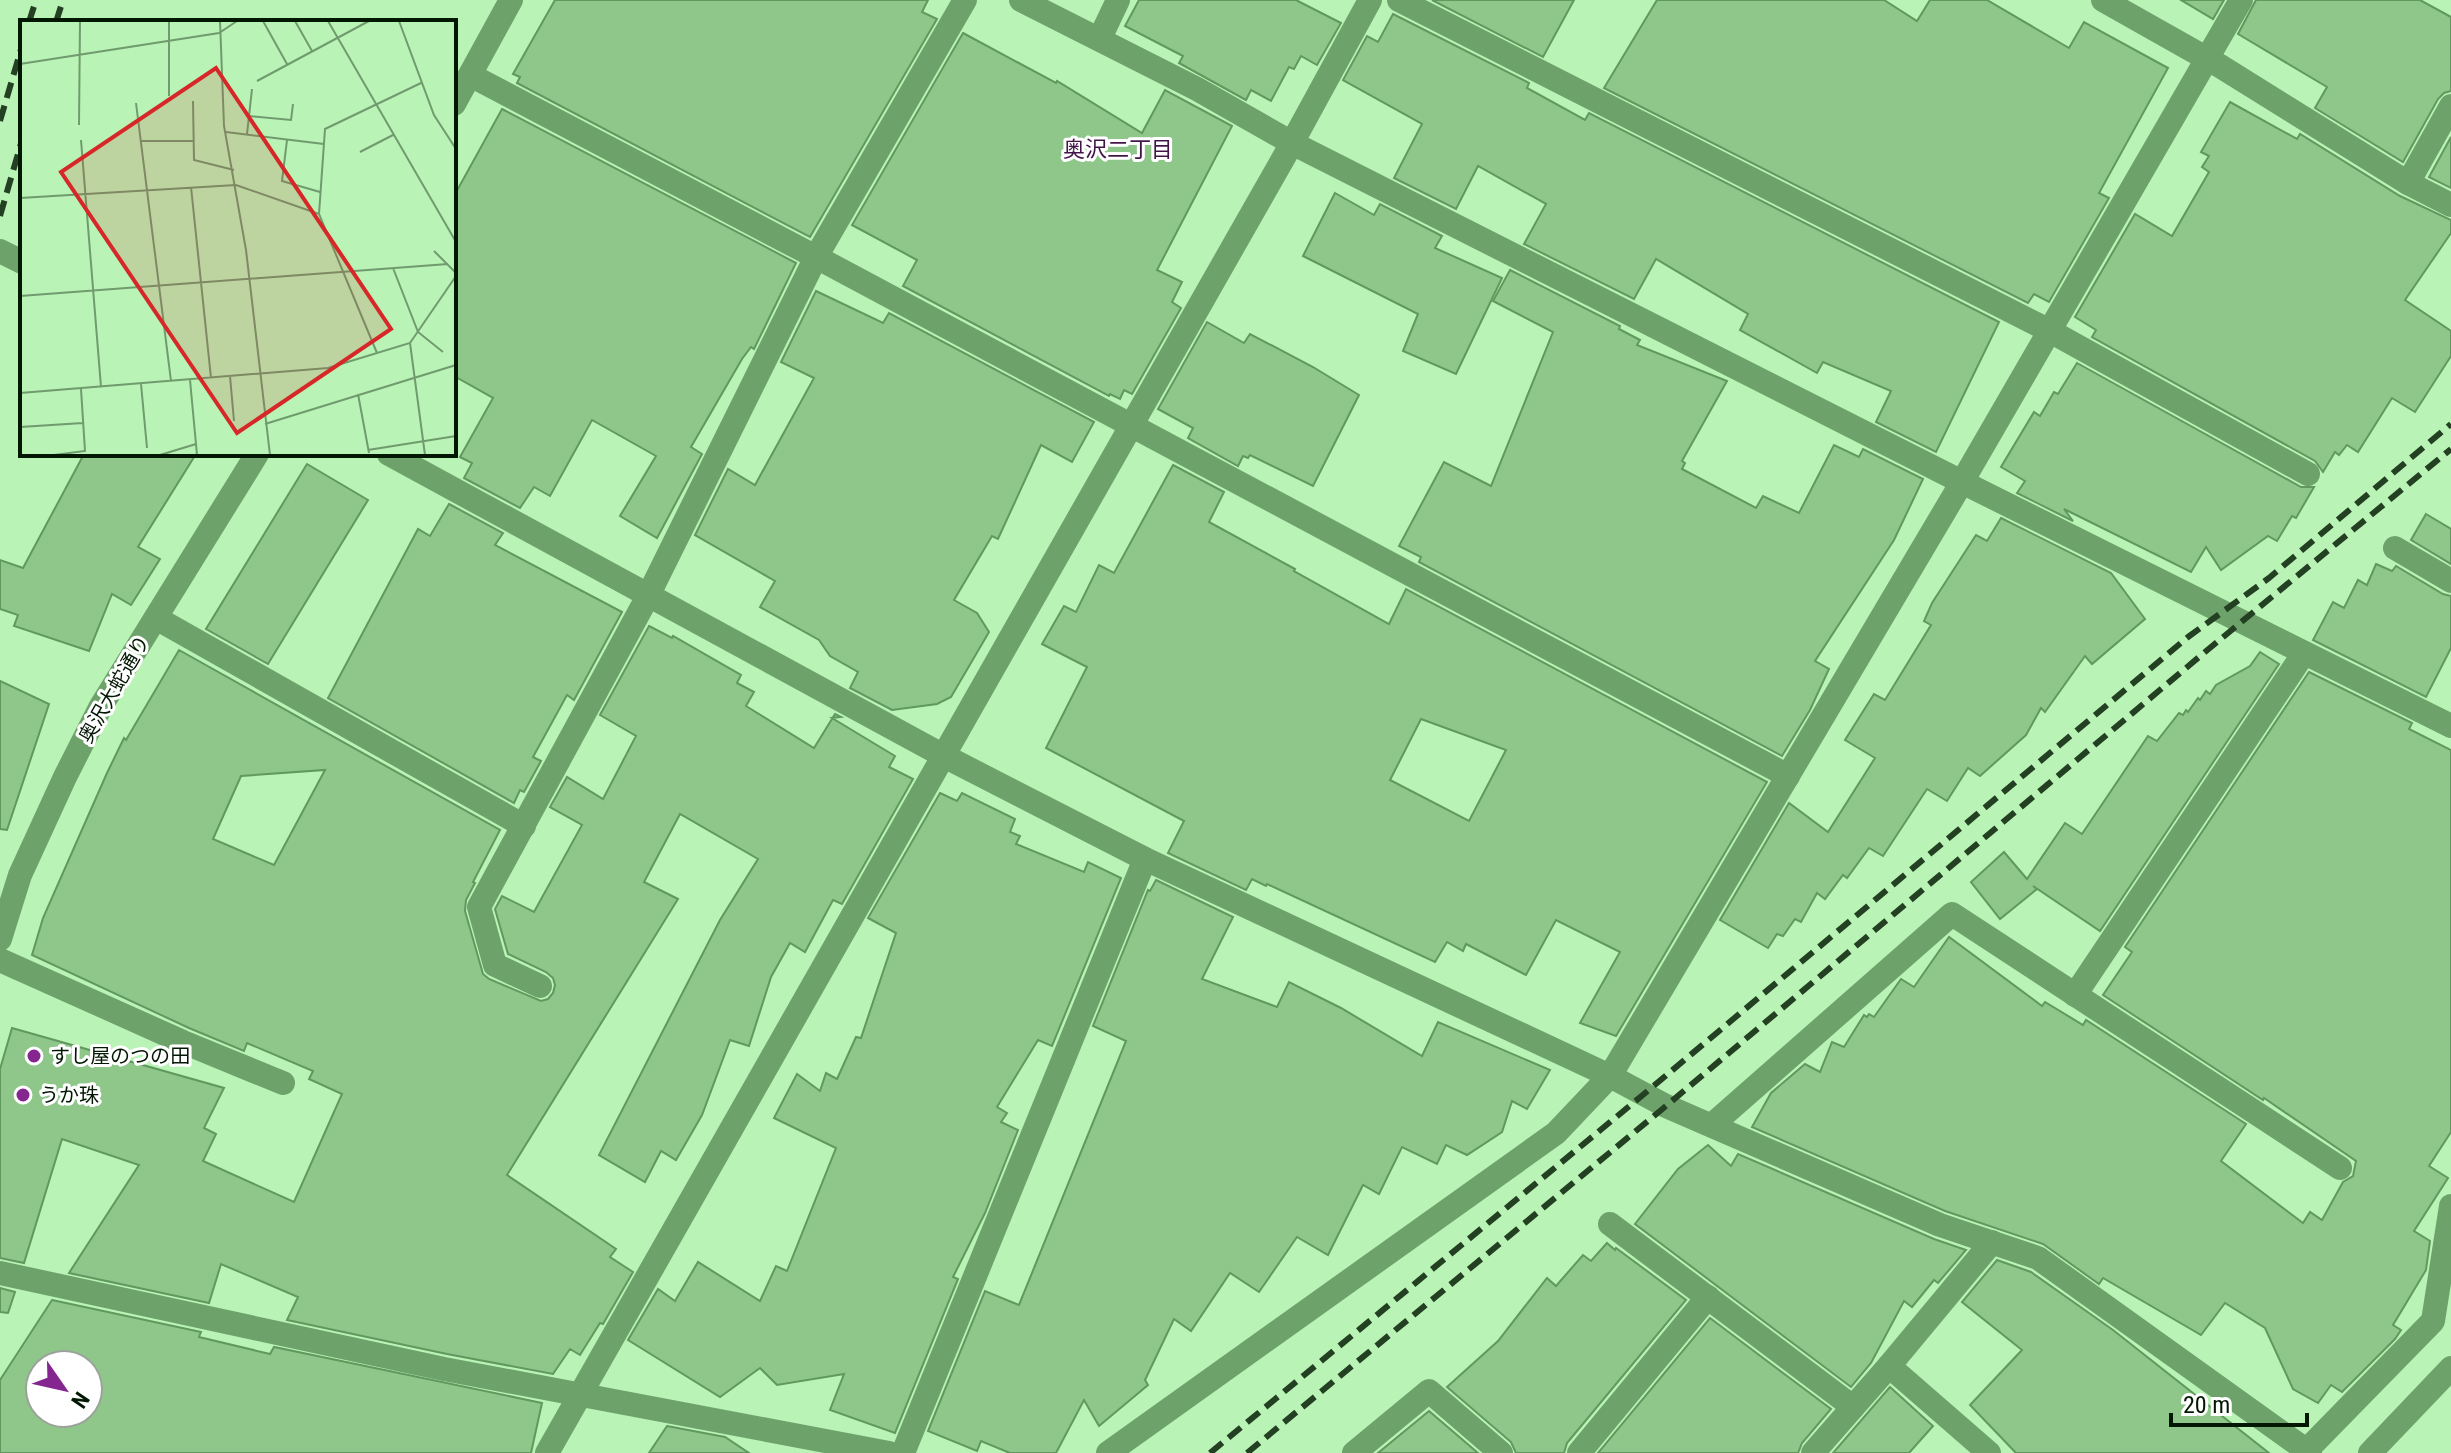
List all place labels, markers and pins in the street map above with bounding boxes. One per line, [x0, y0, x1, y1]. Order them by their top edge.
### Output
place label: すし屋のつの田 [50, 1044, 190, 1068]
marker: すし屋のつの田 [25, 1047, 43, 1065]
place label: うか珠 [39, 1083, 99, 1107]
marker: うか珠 [14, 1086, 32, 1104]

